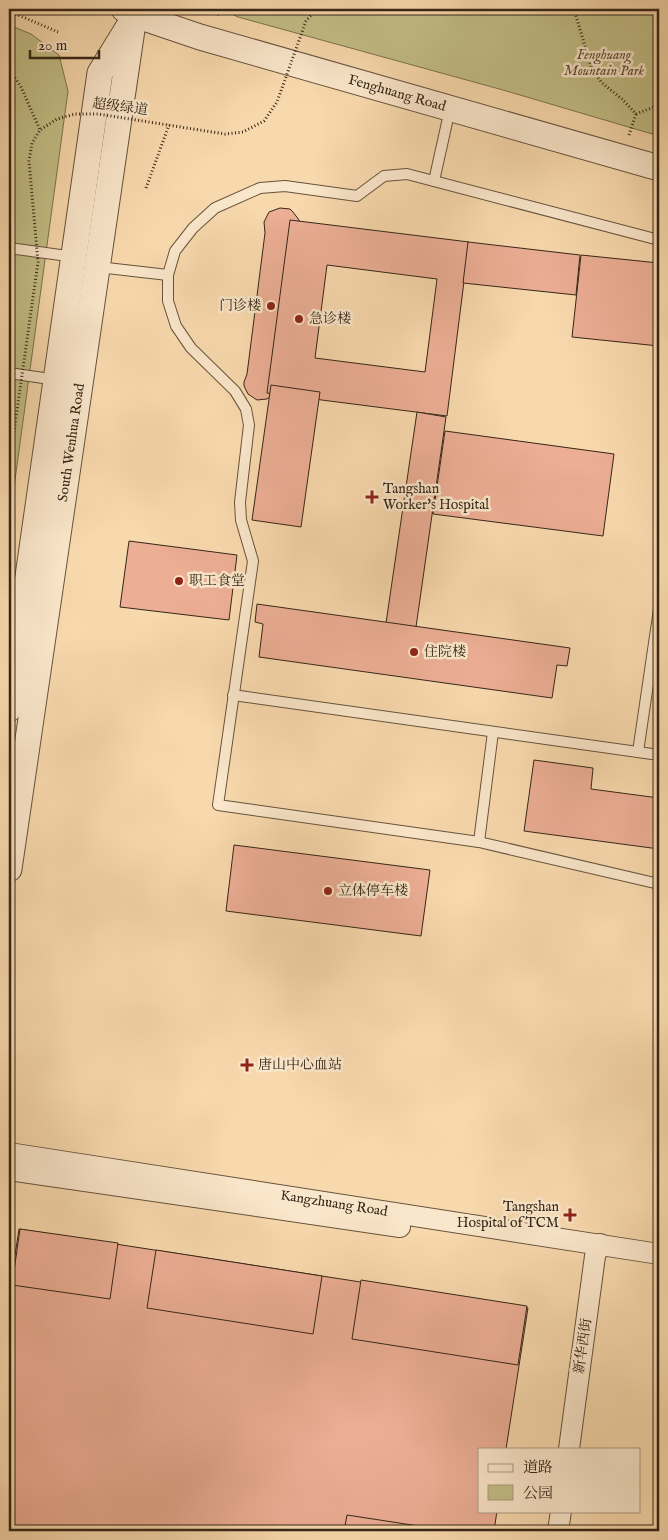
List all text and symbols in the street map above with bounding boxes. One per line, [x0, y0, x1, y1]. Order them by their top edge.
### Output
scale bar [30, 28, 99, 60]
text: 20 m [38, 36, 68, 55]
park label: Fenghuang Mountain Park [564, 46, 645, 80]
street label: Fenghuang Road [346, 71, 448, 116]
street label: 超级绿道 [91, 95, 149, 119]
place label: 门诊楼 [219, 297, 261, 315]
marker: 门诊楼 [265, 300, 277, 312]
place label: 急诊楼 [309, 310, 351, 328]
marker: 急诊楼 [293, 313, 305, 325]
street label: South Wenhua Road [54, 382, 89, 503]
place label: Tangshan Worker's Hospital [383, 480, 489, 514]
marker: Tangshan Worker's Hospital [365, 490, 379, 504]
place label: 职工食堂 [189, 572, 245, 590]
marker: 职工食堂 [173, 575, 185, 587]
place label: 住院楼 [424, 643, 466, 661]
marker: 住院楼 [408, 646, 420, 658]
place label: 立体停车楼 [338, 882, 408, 900]
marker: 立体停车楼 [322, 885, 334, 897]
place label: 唐山中心血站 [258, 1056, 342, 1074]
marker: 唐山中心血站 [240, 1058, 254, 1072]
street label: Kangzhuang Road [279, 1186, 389, 1221]
place label: Tangshan Hospital of TCM [457, 1198, 560, 1232]
marker: Tangshan Hospital of TCM [563, 1208, 577, 1222]
street label: 新华西街 [570, 1317, 596, 1375]
legend [478, 1448, 640, 1512]
text: 道路 [523, 1458, 553, 1477]
text: 公园 [523, 1484, 553, 1503]

